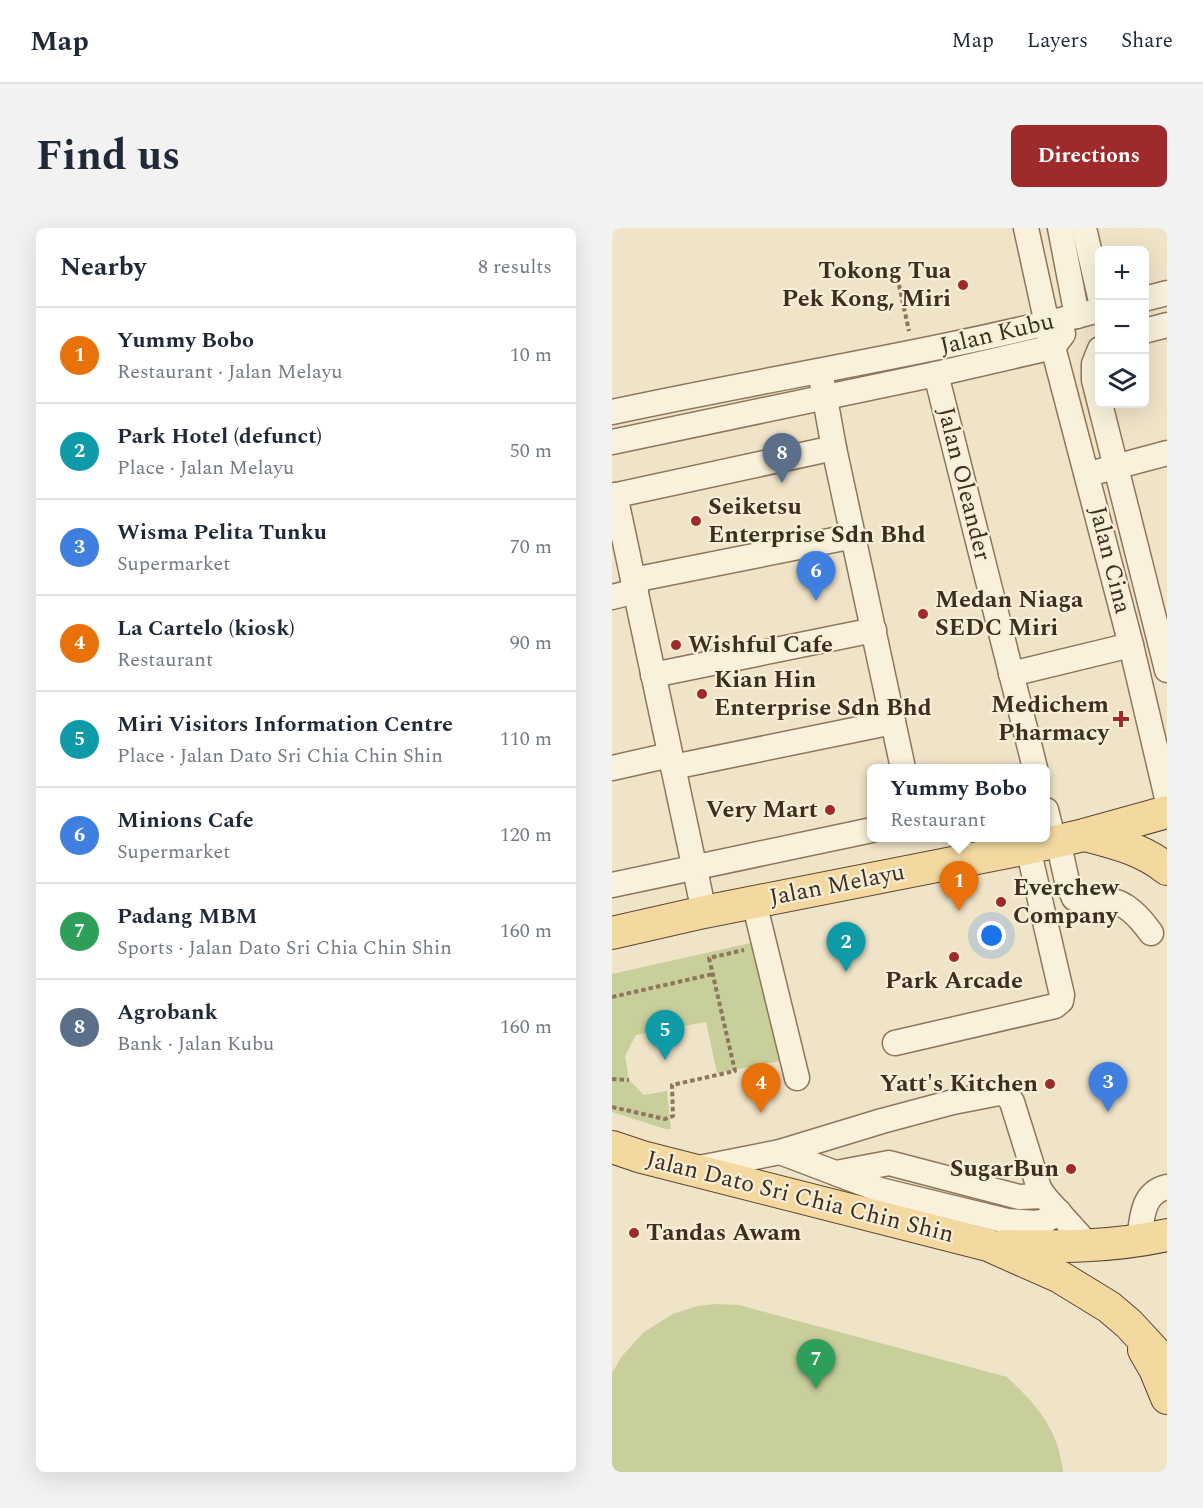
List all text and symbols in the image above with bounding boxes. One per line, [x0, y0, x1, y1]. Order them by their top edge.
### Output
text: Map [30, 20, 89, 63]
text: Map [952, 25, 994, 57]
text: Layers [1027, 25, 1088, 57]
text: Share [1121, 25, 1173, 57]
text: Find us [36, 125, 180, 188]
button: Directions [1011, 125, 1167, 187]
map controls [1095, 246, 1149, 408]
button: + [1095, 246, 1149, 300]
text: Nearby [60, 247, 146, 287]
text: 8 results [478, 252, 552, 282]
place label: Tokong Tua Pek Kong, Miri [782, 253, 952, 317]
marker: Tokong Tua Pek Kong, Miri [956, 278, 970, 292]
button: − [1095, 300, 1149, 354]
street label: Jalan Kubu [936, 303, 1058, 365]
text: Yummy Bobo [117, 324, 254, 357]
text: 1 [74, 340, 85, 370]
text: 10 m [510, 340, 552, 370]
button: layers [1095, 354, 1149, 408]
text: Restaurant · Jalan Melayu [117, 357, 342, 387]
street label: Jalan Oleander [927, 403, 1001, 565]
text: Park Hotel (defunct) [117, 420, 322, 453]
pin: 8 [762, 434, 802, 483]
text: 2 [74, 436, 85, 466]
text: 50 m [510, 436, 552, 466]
text: Place · Jalan Melayu [117, 453, 294, 483]
place label: Seiketsu Enterprise Sdn Bhd [708, 489, 926, 553]
street label: Jalan Cina [1079, 502, 1141, 618]
marker: Seiketsu Enterprise Sdn Bhd [689, 514, 703, 528]
text: Wisma Pelita Tunku [117, 516, 327, 549]
text: 3 [74, 532, 85, 562]
text: 70 m [510, 532, 552, 562]
text: Supermarket [117, 549, 230, 579]
pin: 6 [796, 552, 836, 601]
place label: Medan Niaga SEDC Miri [935, 582, 1084, 646]
marker: Medan Niaga SEDC Miri [916, 607, 930, 621]
text: La Cartelo (kiosk) [117, 612, 295, 645]
place label: Wishful Cafe [688, 627, 833, 663]
text: 4 [74, 628, 85, 658]
text: 90 m [510, 628, 552, 658]
marker: Wishful Cafe [669, 638, 683, 652]
text: Restaurant [117, 645, 213, 675]
place label: Kian Hin Enterprise Sdn Bhd [714, 662, 932, 726]
marker: Kian Hin Enterprise Sdn Bhd [695, 687, 709, 701]
place label: Medichem Pharmacy [991, 687, 1111, 751]
text: Miri Visitors Information Centre [117, 708, 453, 741]
marker: Medichem Pharmacy [1114, 712, 1128, 726]
text: 5 [74, 724, 85, 754]
text: 110 m [500, 724, 552, 754]
text: Place · Jalan Dato Sri Chia Chin Shin [117, 741, 443, 771]
popup [867, 764, 1050, 842]
text: Yummy Bobo [890, 772, 1027, 805]
place label: Very Mart [706, 792, 818, 828]
marker: Very Mart [823, 803, 837, 817]
text: Minions Cafe [117, 804, 254, 837]
text: Restaurant [890, 805, 986, 835]
text: 6 [74, 820, 85, 850]
text: 120 m [500, 820, 552, 850]
text: Supermarket [117, 837, 230, 867]
street label: Jalan Melayu [766, 854, 908, 916]
pin: 1 [940, 862, 978, 911]
place label: Everchew Company [1013, 870, 1120, 934]
marker: Everchew Company [994, 895, 1008, 909]
text: Padang MBM [117, 900, 258, 933]
text: 7 [74, 916, 85, 946]
text: 160 m [500, 916, 552, 946]
your location [977, 921, 1006, 950]
pin: 2 [826, 922, 866, 972]
text: Sports · Jalan Dato Sri Chia Chin Shin [117, 933, 452, 963]
marker: Park Arcade [947, 950, 961, 964]
place label: Park Arcade [885, 963, 1023, 999]
text: Agrobank [117, 996, 218, 1029]
pin: 5 [646, 1010, 684, 1060]
text: 8 [74, 1012, 85, 1042]
text: 160 m [500, 1012, 552, 1042]
text: Bank · Jalan Kubu [117, 1029, 274, 1059]
pin: 3 [1088, 1062, 1128, 1112]
pin: 4 [742, 1064, 780, 1113]
place label: Yatt's Kitchen [880, 1066, 1038, 1102]
marker: Yatt's Kitchen [1043, 1077, 1057, 1091]
street label: Jalan Dato Sri Chia Chin Shin [642, 1141, 958, 1253]
place label: SugarBun [950, 1151, 1059, 1187]
marker: SugarBun [1064, 1162, 1078, 1176]
place label: Tandas Awam [646, 1215, 802, 1251]
marker: Tandas Awam [627, 1226, 641, 1240]
pin: 7 [796, 1340, 836, 1389]

